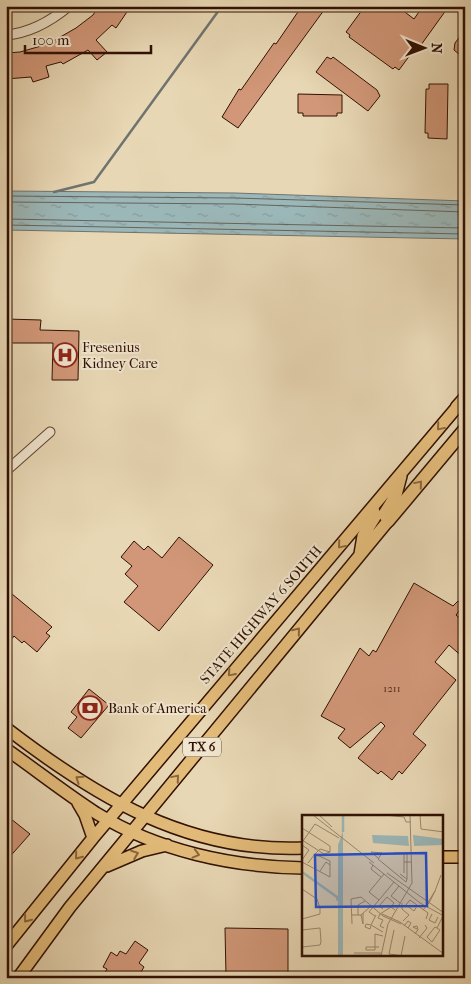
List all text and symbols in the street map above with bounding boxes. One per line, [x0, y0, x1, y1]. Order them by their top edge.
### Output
scale bar [25, 22, 151, 54]
north arrow [398, 22, 448, 72]
text: 100 m [32, 31, 70, 49]
text: N [428, 43, 445, 54]
place label: Fresenius Kidney Care [82, 339, 158, 372]
hospital icon: Fresenius Kidney Care [52, 342, 78, 368]
one-way arrow [437, 421, 446, 430]
one-way arrow [413, 481, 422, 490]
one-way arrow [339, 539, 347, 548]
street label: STATE HIGHWAY 6 SOUTH [196, 542, 326, 688]
one-way arrow [291, 628, 300, 637]
one-way arrow [229, 667, 237, 676]
house number: 1211 [383, 682, 401, 695]
bank icon: Bank of America [77, 695, 103, 721]
place label: Bank of America [108, 700, 207, 717]
road number: TX 6 [183, 738, 221, 756]
one-way arrow [170, 775, 179, 784]
one-way arrow [75, 776, 85, 785]
inset map [302, 815, 444, 956]
one-way arrow [191, 848, 199, 858]
one-way arrow [75, 850, 83, 859]
one-way arrow [130, 850, 139, 860]
one-way arrow [24, 913, 33, 923]

